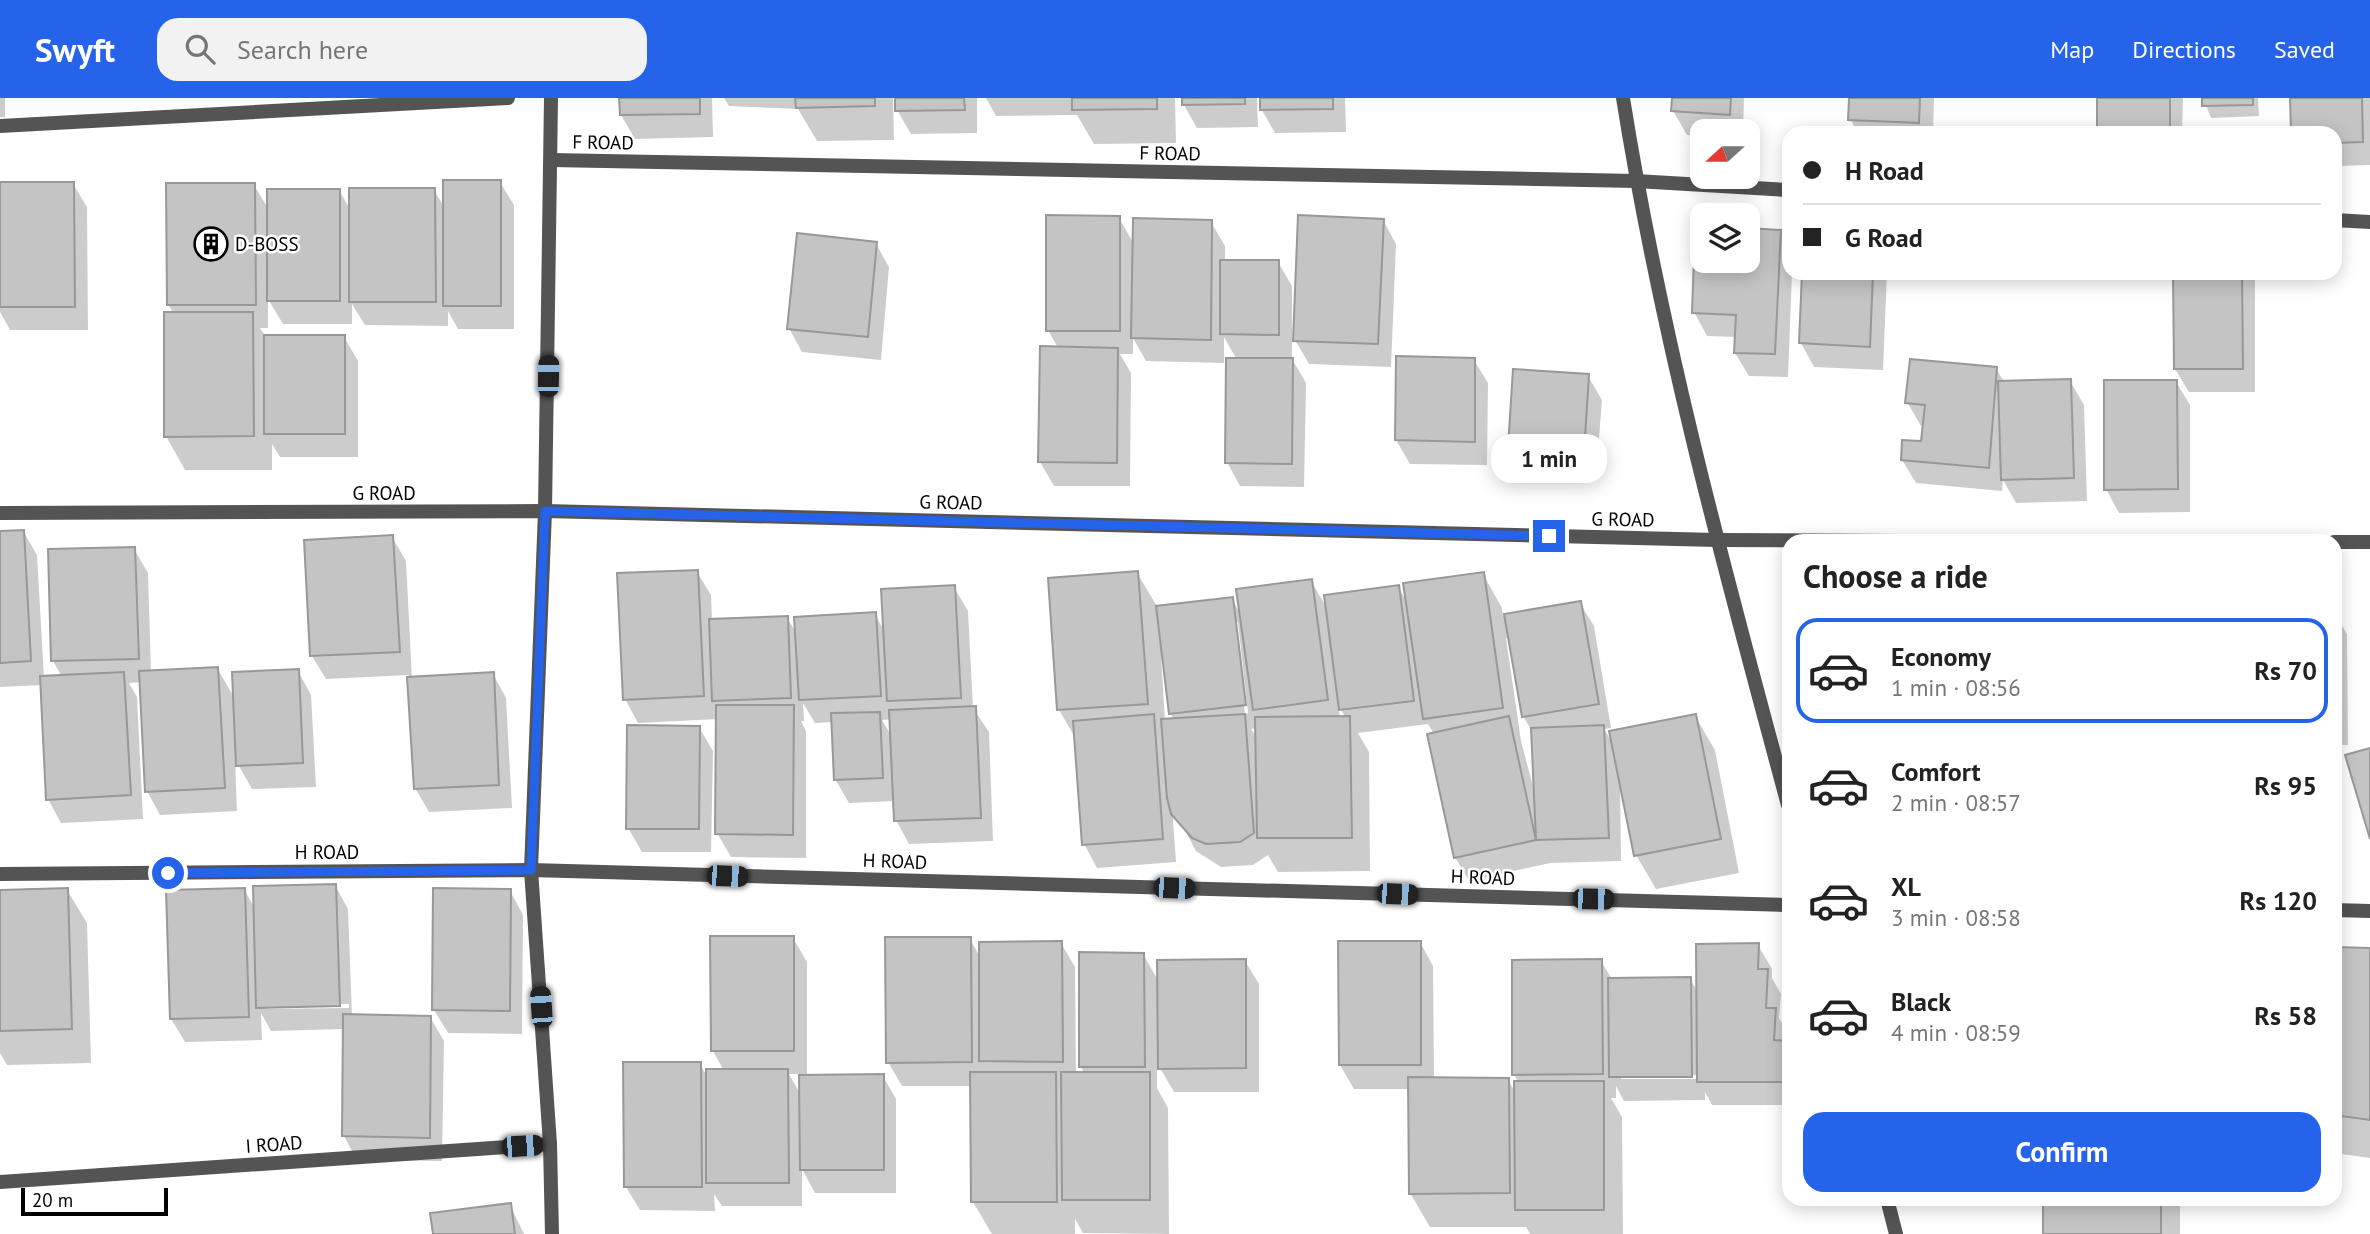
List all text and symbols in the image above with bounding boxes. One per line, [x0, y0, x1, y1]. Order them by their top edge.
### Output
search box [157, 18, 647, 81]
text: Swyft [35, 28, 115, 71]
icon: search [181, 30, 219, 68]
text: Search here [237, 33, 368, 66]
text: Map [2050, 34, 2094, 65]
text: Directions [2132, 34, 2236, 65]
text: Saved [2274, 34, 2335, 65]
north arrow [1690, 119, 1760, 189]
map controls [1690, 119, 1760, 273]
street label: F ROAD [572, 129, 634, 155]
street label: F ROAD [1139, 140, 1201, 166]
text: H Road [1845, 154, 1924, 187]
button: layers [1690, 203, 1760, 273]
text: G Road [1845, 221, 1923, 254]
building icon: D-BOSS [192, 225, 230, 263]
place label: D-BOSS [235, 232, 299, 256]
car [538, 355, 559, 397]
callout: 1 min [1491, 434, 1607, 484]
text: 1 min [1521, 444, 1577, 473]
street label: G ROAD [352, 481, 416, 505]
street label: G ROAD [919, 489, 983, 515]
street label: G ROAD [1591, 506, 1655, 532]
route end [1533, 520, 1565, 552]
text: Choose a ride [1803, 555, 1988, 597]
icon: car [1807, 639, 1870, 702]
text: Economy [1891, 640, 1991, 673]
text: Rs 70 [2254, 654, 2317, 687]
text: 1 min · 08:56 [1891, 673, 2021, 702]
icon: car [1807, 754, 1870, 817]
text: Comfort [1891, 755, 1981, 788]
text: Rs 95 [2254, 769, 2317, 802]
text: 2 min · 08:57 [1891, 788, 2021, 817]
street label: H ROAD [295, 840, 359, 864]
street label: H ROAD [862, 848, 928, 874]
route start [152, 857, 184, 889]
street label: H ROAD [1450, 864, 1516, 890]
car [706, 865, 749, 887]
icon: car [1807, 869, 1870, 932]
text: XL [1891, 870, 1921, 903]
car [1153, 877, 1196, 899]
car [1376, 883, 1419, 905]
text: Rs 120 [2240, 884, 2317, 917]
car [1572, 888, 1615, 910]
text: 3 min · 08:58 [1891, 903, 2021, 932]
icon: car [1807, 984, 1870, 1047]
car [530, 985, 553, 1029]
text: Black [1891, 985, 1951, 1018]
text: Rs 58 [2254, 999, 2317, 1032]
text: 4 min · 08:59 [1891, 1018, 2021, 1047]
button: Confirm [1803, 1112, 2321, 1192]
street label: I ROAD [245, 1130, 303, 1158]
car [501, 1134, 544, 1158]
scale bar [21, 1185, 168, 1217]
text: 20 m [32, 1188, 73, 1212]

